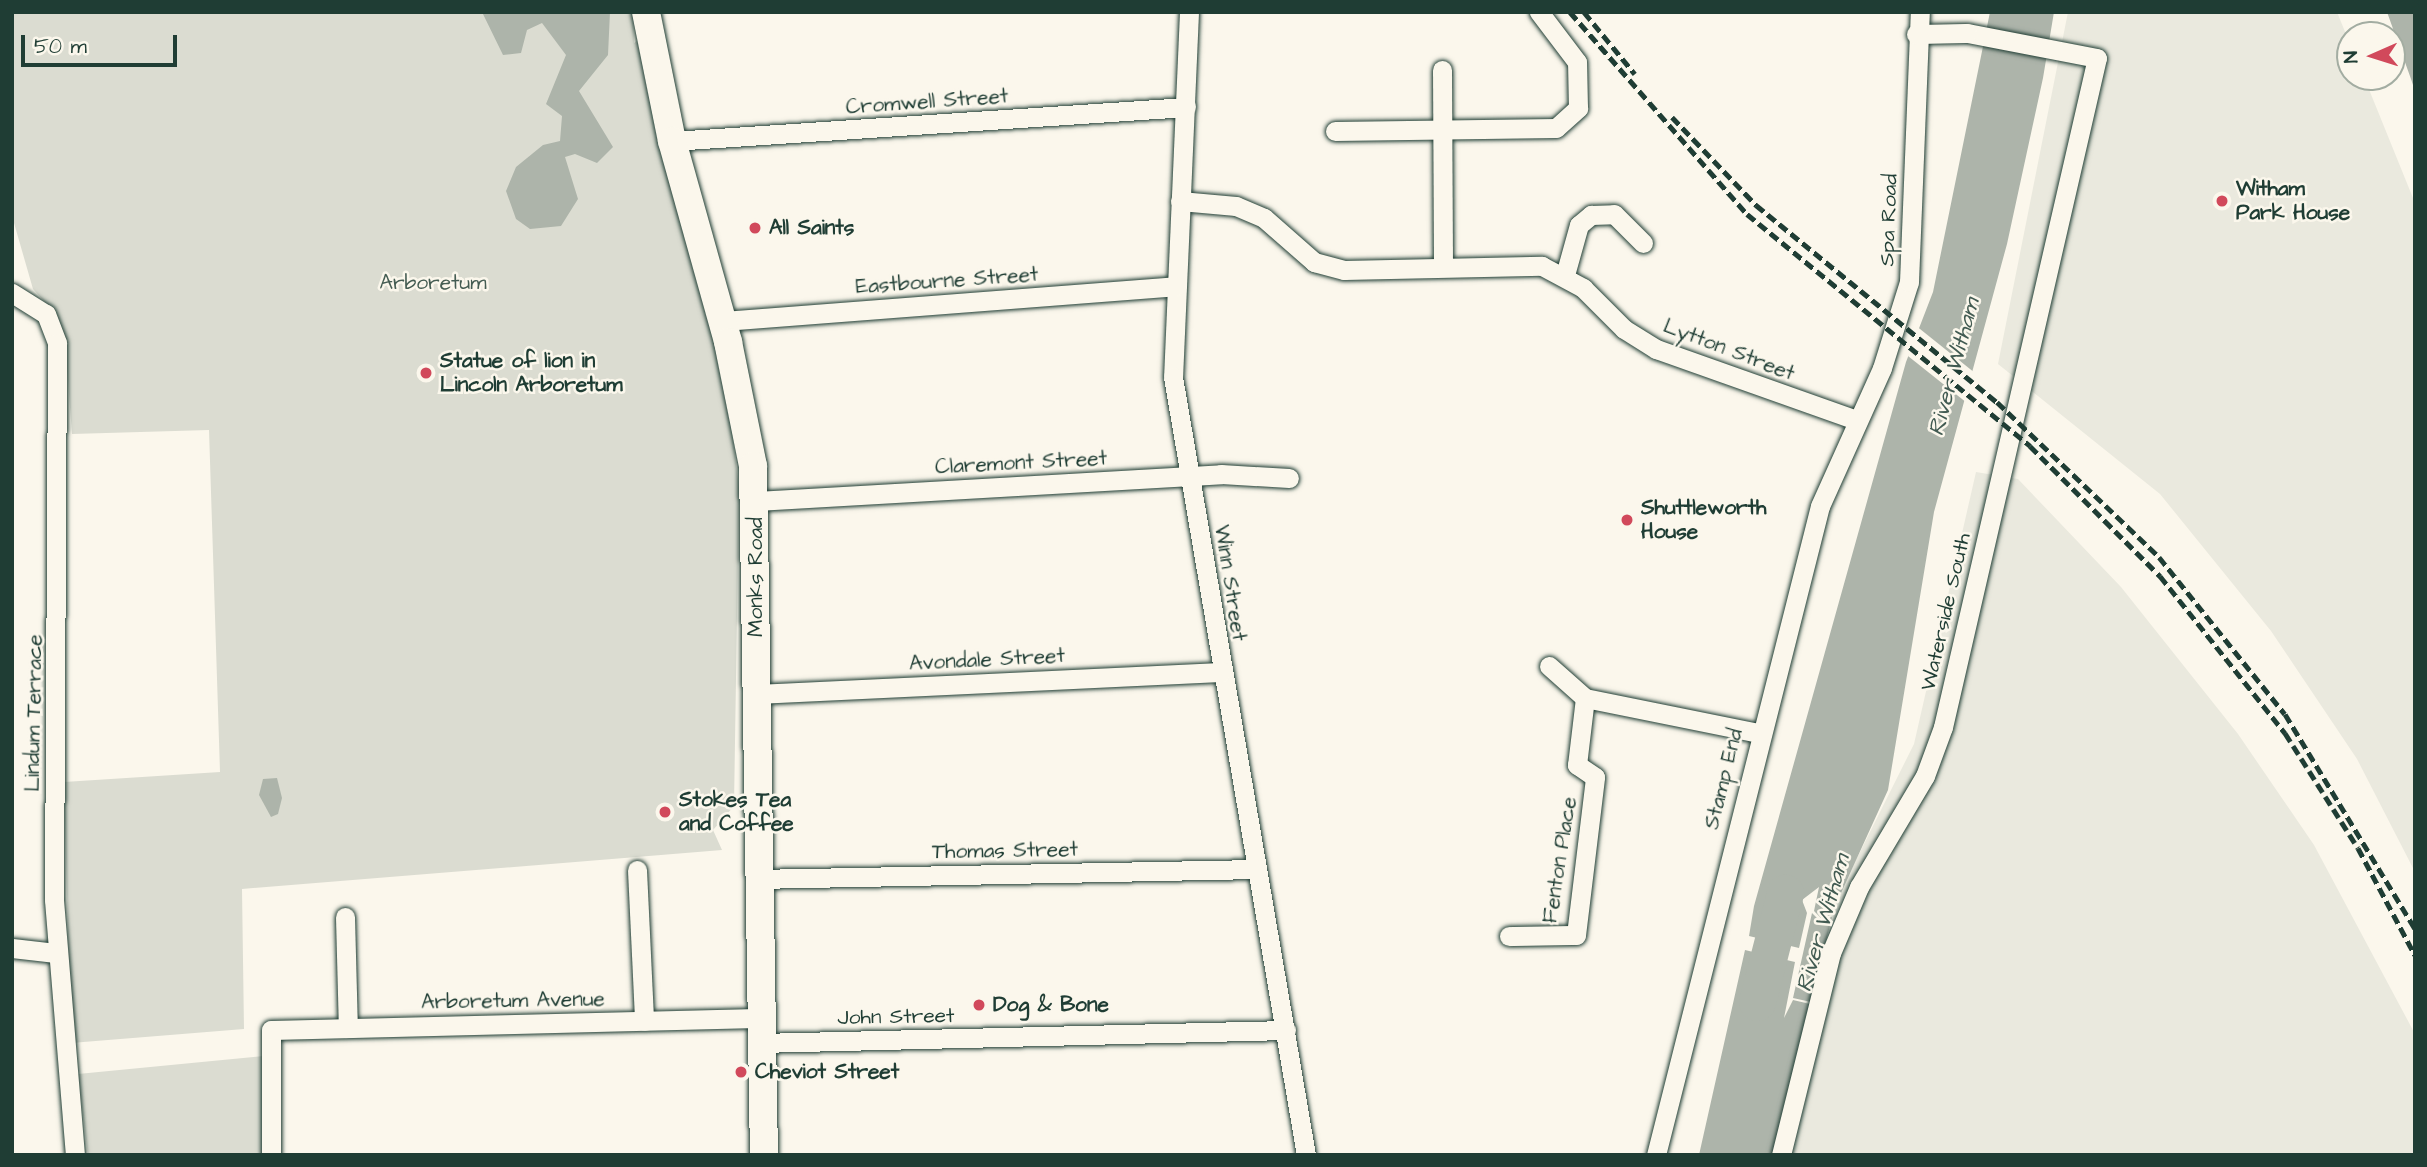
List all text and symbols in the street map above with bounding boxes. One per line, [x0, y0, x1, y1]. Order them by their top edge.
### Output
scale bar [24, 21, 180, 65]
north arrow [2336, 21, 2406, 91]
text: 50 m [34, 32, 87, 61]
text: N [2338, 50, 2365, 64]
street label: Cromwell Street [845, 84, 1009, 120]
street label: Spa Road [1875, 173, 1903, 267]
place label: Witham Park House [2236, 176, 2350, 226]
marker: Witham Park House [2214, 193, 2230, 209]
place label: All Saints [769, 215, 854, 241]
marker: All Saints [747, 220, 763, 236]
street label: Eastbourne Street [855, 262, 1039, 300]
park label: Arboretum [379, 270, 487, 296]
water label: River Witham [1922, 295, 1986, 439]
street label: Lytton Street [1660, 313, 1798, 387]
place label: Statue of lion in Lincoln Arboretum [440, 348, 623, 398]
marker: Statue of lion in Lincoln Arboretum [418, 365, 434, 381]
street label: Claremont Street [934, 446, 1108, 480]
place label: Shuttleworth House [1641, 495, 1766, 545]
marker: Shuttleworth House [1619, 512, 1635, 528]
street label: Monks Road [743, 517, 769, 637]
street label: Winn Street [1208, 523, 1252, 643]
street label: Waterside South [1916, 531, 1976, 693]
street label: Lindum Terrace [20, 634, 48, 792]
street label: Avondale Street [908, 643, 1066, 677]
street label: Stamp End [1699, 726, 1749, 832]
place label: Stokes Tea and Coffee [679, 787, 794, 837]
street label: Fenton Place [1538, 795, 1582, 925]
marker: Stokes Tea and Coffee [657, 804, 673, 820]
street label: Thomas Street [932, 837, 1078, 865]
water label: River Witham [1790, 851, 1856, 995]
street label: Arboretum Avenue [421, 987, 605, 1015]
place label: Dog & Bone [993, 992, 1109, 1018]
marker: Dog & Bone [971, 997, 987, 1013]
street label: John Street [837, 1003, 955, 1031]
place label: Cheviot Street [755, 1059, 899, 1085]
marker: Cheviot Street [733, 1064, 749, 1080]

